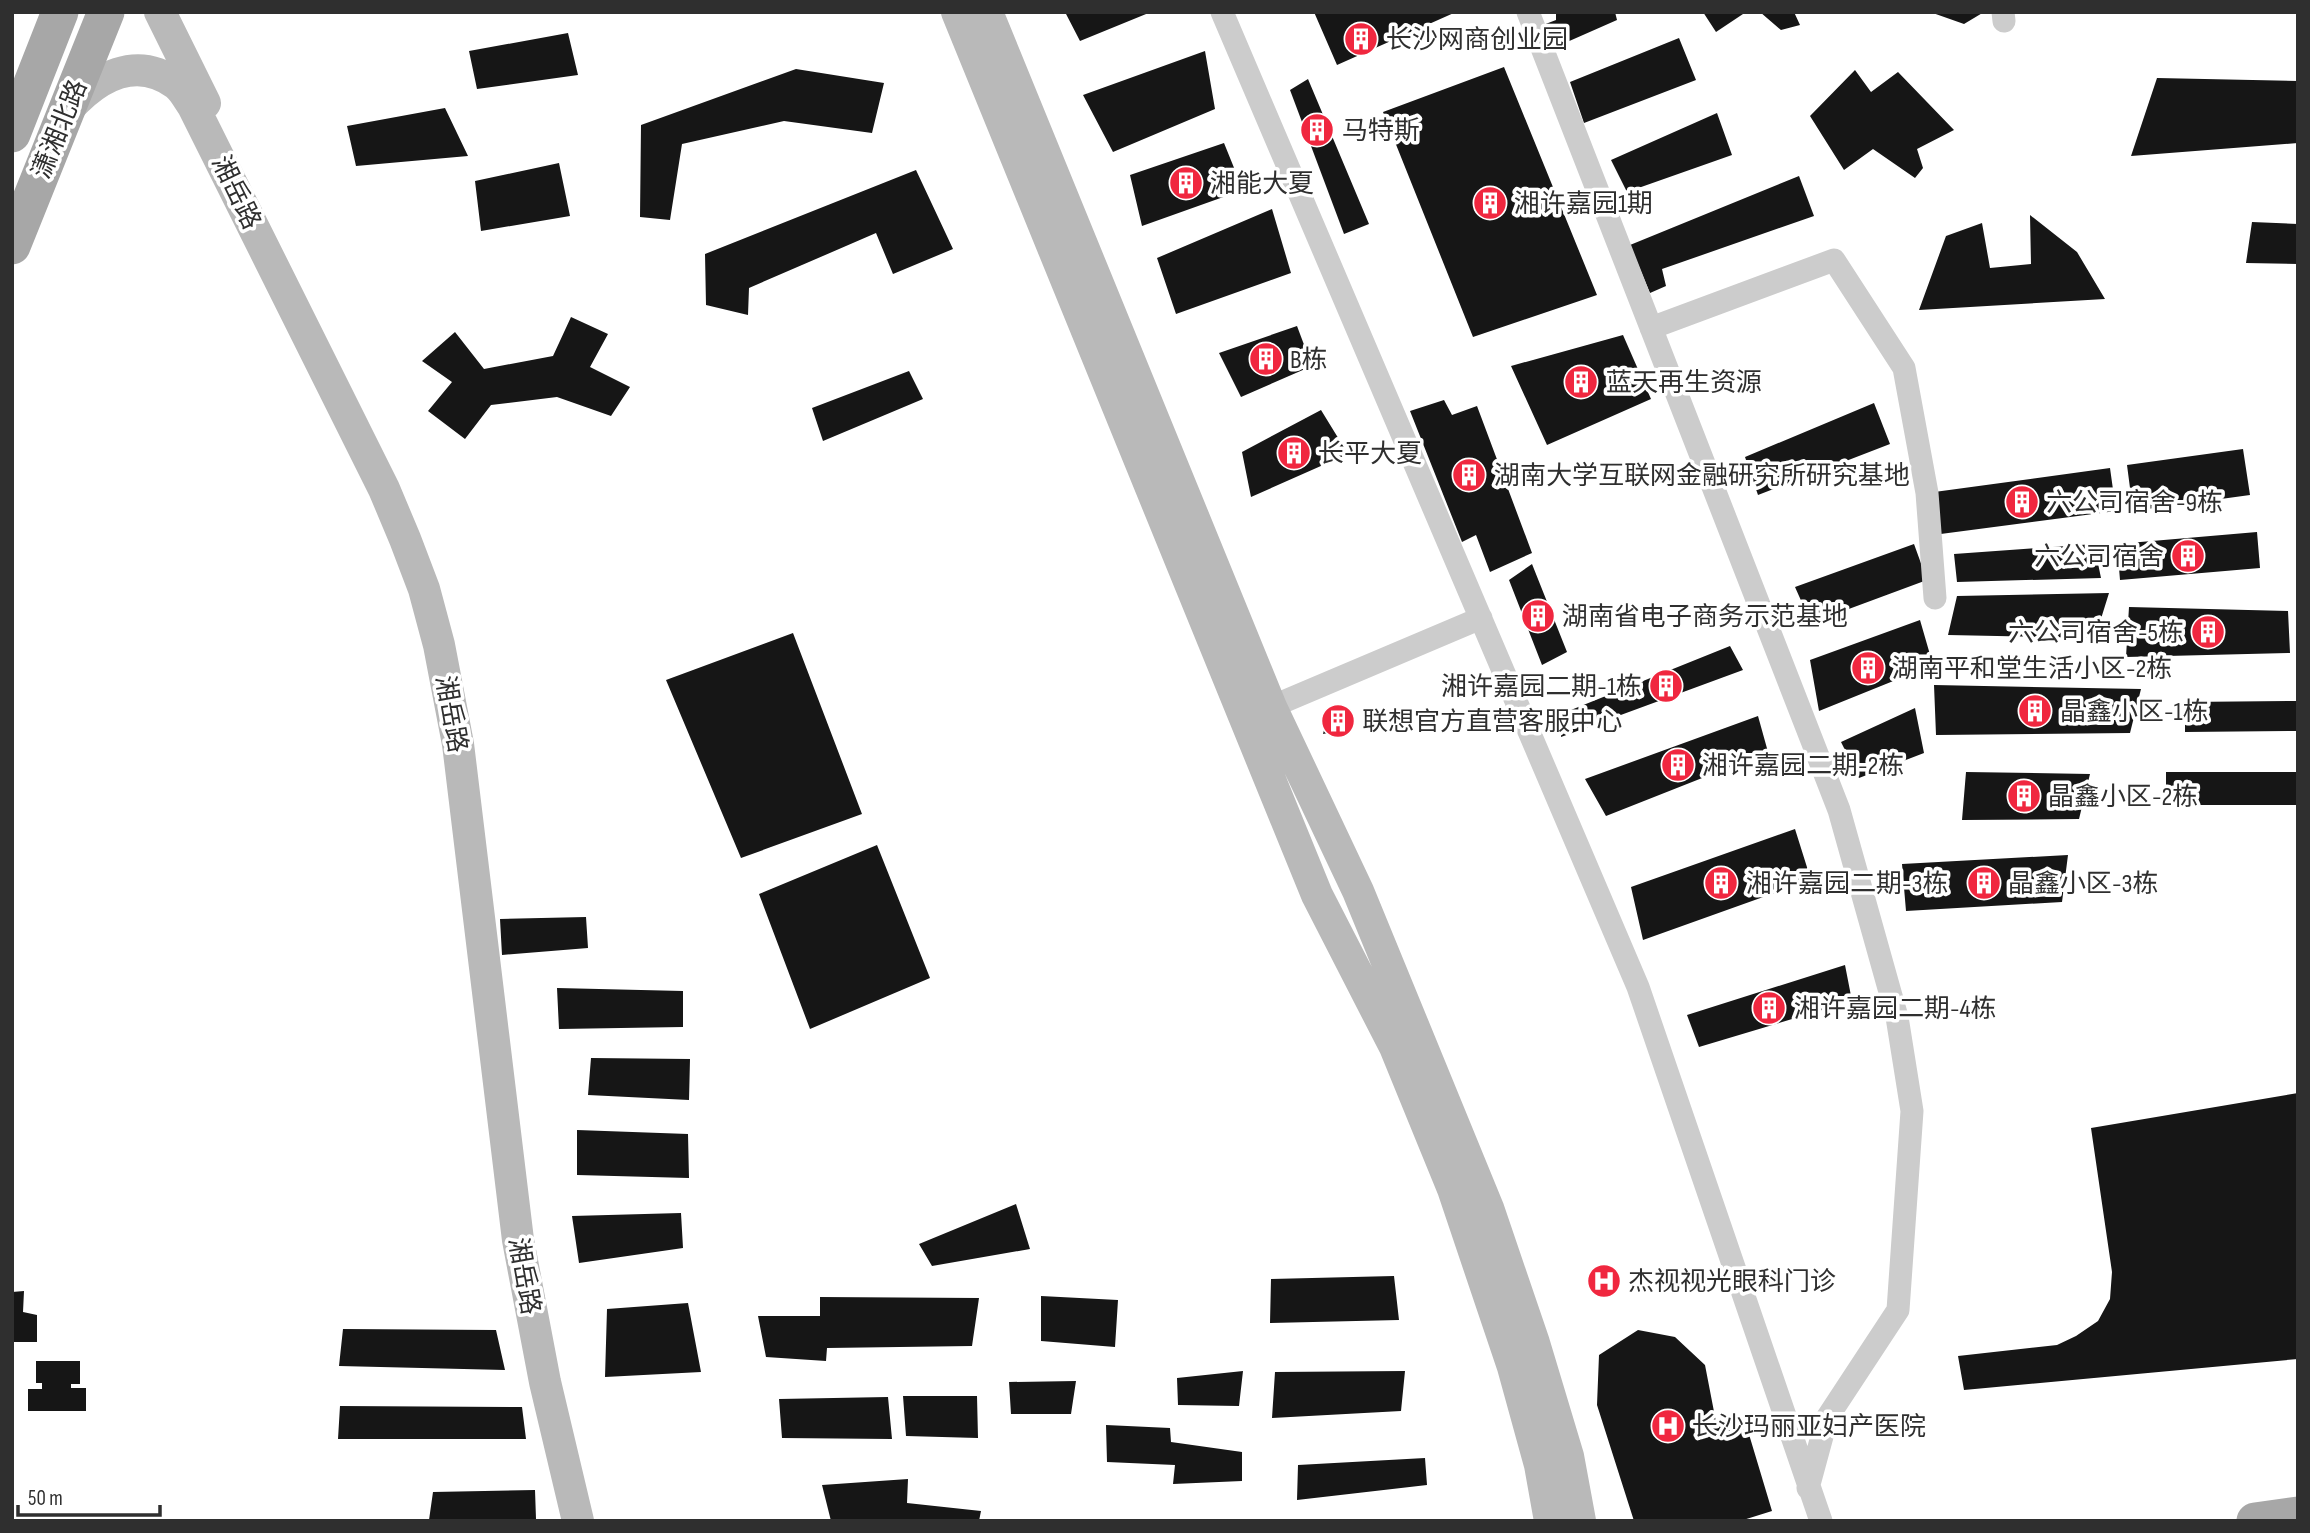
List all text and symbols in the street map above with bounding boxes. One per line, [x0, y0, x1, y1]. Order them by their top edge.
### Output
building icon: 长沙网商创业园 [1342, 20, 1380, 58]
place label: 长沙网商创业园 [1386, 25, 1568, 56]
street label: 潇湘北路 [27, 76, 94, 184]
building icon: 马特斯 [1298, 111, 1336, 149]
place label: 马特斯 [1342, 116, 1420, 147]
street label: 湘岳路 [205, 151, 267, 235]
building icon: 湘能大夏 [1167, 164, 1205, 202]
place label: 湘能大夏 [1210, 169, 1314, 200]
building icon: 湘许嘉园1期 [1471, 184, 1509, 222]
place label: 湘许嘉园1期 [1514, 189, 1653, 220]
building icon: B栋 [1247, 340, 1285, 378]
place label: B栋 [1290, 345, 1328, 376]
building icon: 蓝天再生资源 [1562, 363, 1600, 401]
place label: 蓝天再生资源 [1606, 368, 1762, 399]
building icon: 长平大夏 [1275, 434, 1313, 472]
place label: 长平大夏 [1318, 439, 1422, 470]
building icon: 湖南大学互联网金融研究所研究基地 [1450, 456, 1488, 494]
place label: 湖南大学互联网金融研究所研究基地 [1494, 461, 1910, 492]
building icon: 六公司宿舍-9栋 [2003, 483, 2041, 521]
place label: 六公司宿舍-9栋 [2046, 488, 2223, 519]
building icon: 六公司宿舍 [2169, 537, 2207, 575]
place label: 六公司宿舍 [2034, 542, 2164, 573]
building icon: 湖南省电子商务示范基地 [1519, 597, 1557, 635]
place label: 湖南省电子商务示范基地 [1562, 602, 1848, 633]
building icon: 六公司宿舍-5栋 [2189, 613, 2227, 651]
place label: 六公司宿舍-5栋 [2008, 618, 2184, 649]
building icon: 湖南平和堂生活小区-2栋 [1849, 649, 1887, 687]
place label: 湖南平和堂生活小区-2栋 [1892, 654, 2172, 685]
building icon: 湘许嘉园二期-1栋 [1647, 667, 1685, 705]
place label: 湘许嘉园二期-1栋 [1441, 672, 1642, 703]
street label: 湘岳路 [428, 673, 473, 755]
building icon: 晶鑫小区-1栋 [2016, 692, 2054, 730]
place label: 晶鑫小区-1栋 [2060, 697, 2209, 728]
building icon: 联想官方直营客服中心 [1319, 702, 1357, 740]
place label: 联想官方直营客服中心 [1362, 707, 1622, 738]
building icon: 湘许嘉园二期-2栋 [1659, 746, 1697, 784]
place label: 湘许嘉园二期-2栋 [1702, 751, 1904, 782]
building icon: 晶鑫小区-2栋 [2005, 777, 2043, 815]
place label: 晶鑫小区-2栋 [2048, 782, 2198, 813]
building icon: 湘许嘉园二期-3栋 [1702, 864, 1740, 902]
building icon: 晶鑫小区-3栋 [1965, 864, 2003, 902]
place label: 湘许嘉园二期-3栋 [1746, 869, 1948, 900]
place label: 晶鑫小区-3栋 [2008, 869, 2158, 900]
building icon: 湘许嘉园二期-4栋 [1750, 989, 1788, 1027]
place label: 湘许嘉园二期-4栋 [1794, 994, 1996, 1025]
street label: 湘岳路 [501, 1235, 546, 1317]
hospital icon: 杰视视光眼科门诊 [1585, 1262, 1623, 1300]
place label: 杰视视光眼科门诊 [1628, 1267, 1836, 1298]
hospital icon: 长沙玛丽亚妇产医院 [1649, 1407, 1687, 1445]
place label: 长沙玛丽亚妇产医院 [1692, 1412, 1926, 1443]
scale bar [18, 1474, 159, 1518]
text: 50 m [28, 1486, 63, 1511]

